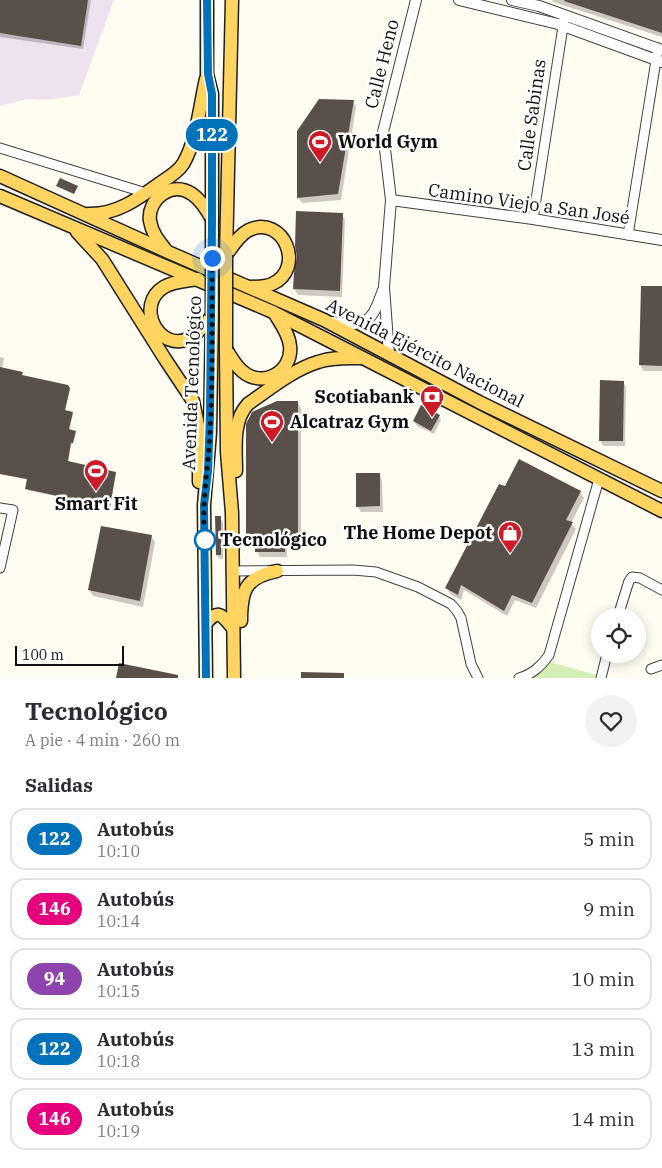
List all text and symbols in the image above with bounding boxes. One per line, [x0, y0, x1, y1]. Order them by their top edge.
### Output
street label: Calle Heno [359, 17, 404, 111]
street label: Calle Sabinas [512, 58, 551, 172]
line badge: 122 [183, 119, 241, 151]
text: 122 [196, 123, 228, 146]
sports icon: World Gym [307, 129, 333, 163]
place label: World Gym [338, 130, 439, 153]
street label: Camino Viejo a San José [427, 178, 631, 229]
your location [200, 246, 225, 271]
street label: Avenida Ejército Nacional [322, 293, 528, 412]
street label: Avenida Tecnológico [177, 295, 206, 471]
bank icon: Scotiabank [419, 384, 445, 418]
place label: Scotiabank [315, 385, 415, 408]
sports icon: Alcatraz Gym [259, 409, 285, 443]
place label: Alcatraz Gym [290, 410, 410, 433]
sports icon: Smart Fit [83, 458, 109, 492]
place label: Smart Fit [55, 492, 138, 515]
shop icon: The Home Depot [497, 520, 523, 554]
place label: The Home Depot [344, 521, 492, 544]
place label: Tecnológico [220, 528, 327, 551]
marker: Tecnológico [194, 529, 216, 551]
map controls [591, 608, 646, 663]
button: locate [591, 608, 646, 663]
scale bar [15, 643, 124, 666]
text: 100 m [22, 646, 64, 664]
text: Tecnológico [25, 695, 168, 727]
button: heart [585, 695, 637, 747]
text: A pie · 4 min · 260 m [25, 730, 180, 750]
text: Salidas [25, 773, 93, 797]
text: Autobús [97, 817, 174, 841]
text: 122 [38, 827, 71, 850]
text: 5 min [583, 827, 635, 851]
text: 10:10 [97, 841, 140, 861]
text: Autobús [97, 887, 174, 911]
text: 146 [38, 897, 71, 920]
text: 9 min [583, 897, 635, 921]
text: 10:14 [97, 911, 140, 931]
text: Autobús [97, 957, 174, 981]
text: 94 [44, 967, 65, 990]
text: 10 min [572, 967, 635, 991]
text: 10:15 [97, 981, 140, 1001]
text: Autobús [97, 1027, 174, 1051]
text: 122 [38, 1037, 71, 1060]
text: 13 min [572, 1037, 635, 1061]
text: 10:18 [97, 1051, 140, 1071]
text: Autobús [97, 1097, 174, 1121]
text: 146 [38, 1107, 71, 1130]
text: 14 min [572, 1107, 635, 1131]
text: 10:19 [97, 1121, 140, 1141]

